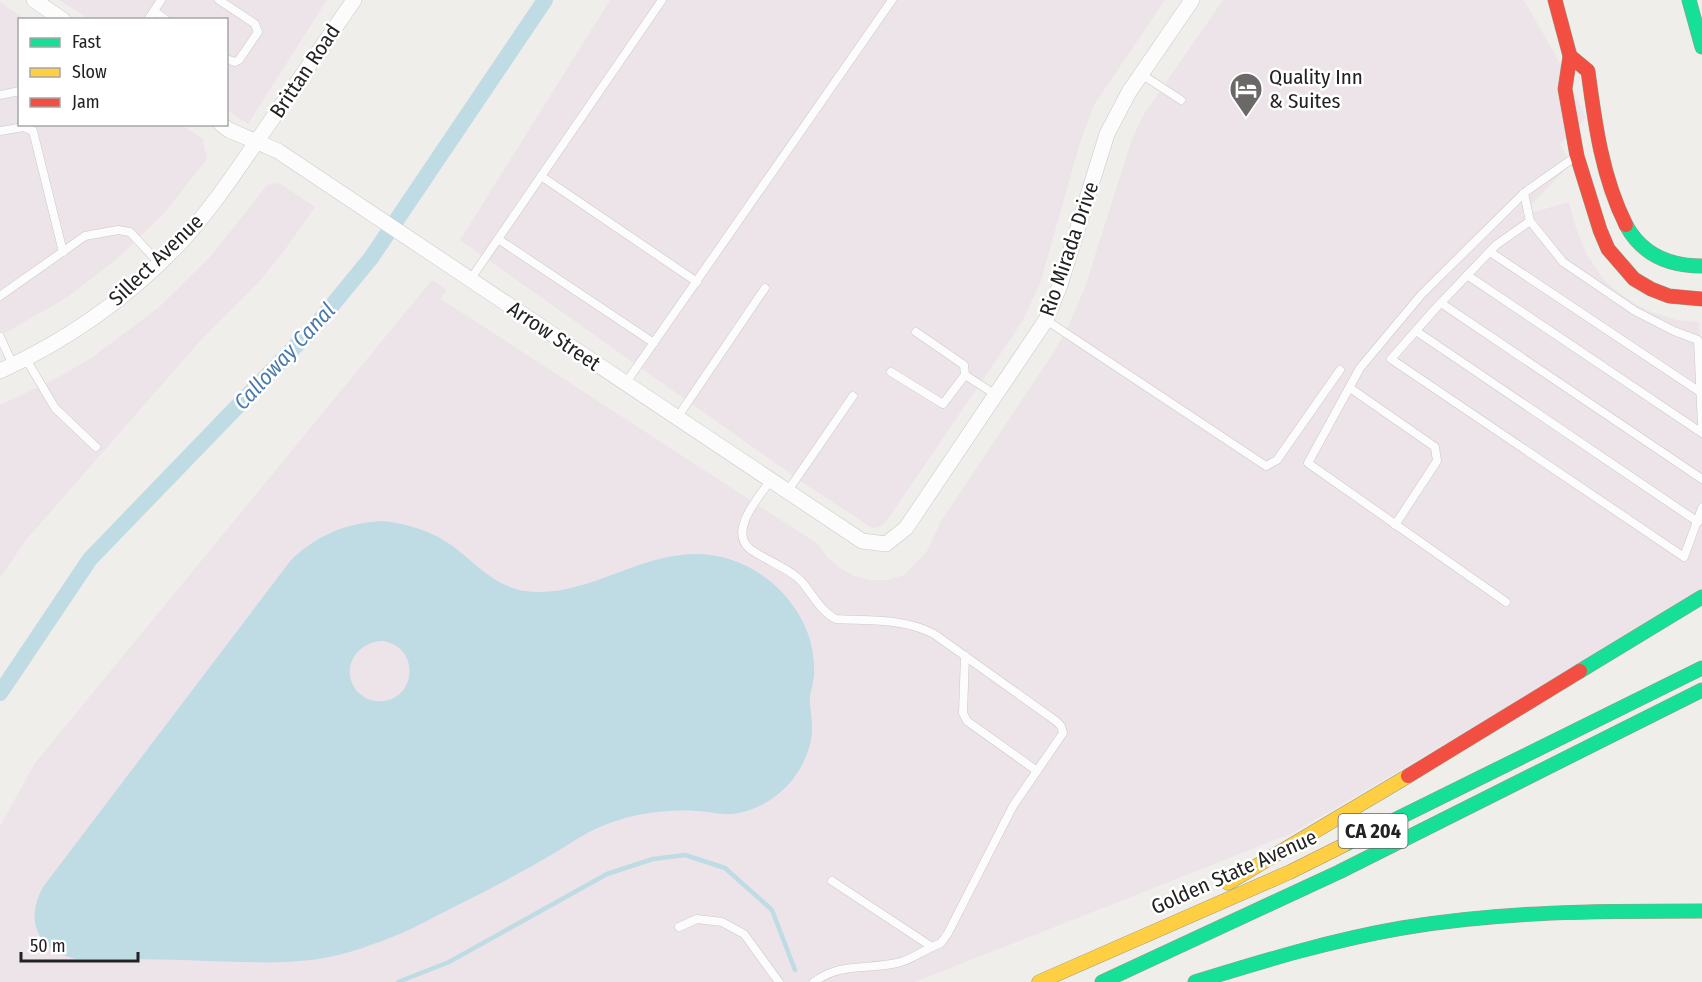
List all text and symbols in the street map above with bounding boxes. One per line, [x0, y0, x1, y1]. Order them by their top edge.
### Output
legend [18, 18, 228, 126]
street label: Brittan Road [264, 19, 346, 123]
text: Fast [72, 31, 101, 53]
text: Slow [72, 61, 107, 83]
place label: Quality Inn & Suites [1269, 64, 1363, 114]
hotel icon: Quality Inn & Suites [1228, 71, 1264, 118]
text: Jam [72, 91, 100, 113]
street label: Rio Mirada Drive [1034, 178, 1104, 320]
street label: Sillect Avenue [103, 209, 209, 311]
street label: Arrow Street [503, 295, 606, 377]
water label: Calloway Canal [228, 297, 341, 415]
road number: CA 204 [1338, 814, 1408, 848]
street label: Golden State Avenue [1147, 824, 1321, 920]
scale bar [21, 925, 138, 963]
text: 50 m [30, 935, 66, 957]

